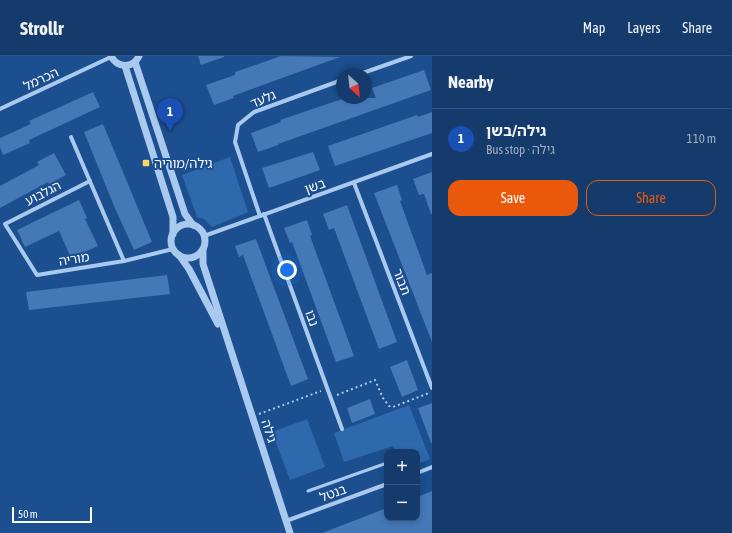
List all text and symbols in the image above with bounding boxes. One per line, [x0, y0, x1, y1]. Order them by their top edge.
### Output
text: Strollr [20, 17, 64, 39]
text: Map [583, 20, 605, 36]
text: Layers [627, 20, 660, 36]
text: Share [682, 20, 712, 36]
street label: הכרמל [21, 64, 61, 94]
north arrow [336, 68, 372, 104]
text: Nearby [448, 72, 494, 92]
street label: גלעד [248, 87, 278, 111]
pin: 1 [157, 98, 183, 131]
text: גילה/בשן [486, 122, 546, 139]
text: 1 [458, 131, 464, 146]
text: 110 m [687, 131, 716, 146]
text: Bus stop · גילה [486, 142, 555, 157]
place label: גילה/מוריה [154, 156, 213, 171]
marker: גילה/מוריה [141, 158, 151, 168]
street label: בשן [302, 175, 328, 197]
street label: הגלבוע [23, 178, 63, 208]
button: Save [448, 180, 578, 216]
button: Share [586, 180, 716, 216]
street label: מוריה [58, 249, 91, 269]
your location [277, 260, 297, 280]
street label: תבור [390, 267, 414, 297]
street label: נבו [302, 308, 322, 328]
street label: גילה [258, 418, 280, 444]
map controls [384, 449, 420, 521]
button: + [384, 449, 420, 485]
street label: בנטל [318, 481, 348, 505]
button: − [384, 485, 420, 521]
scale bar [12, 505, 92, 524]
text: 50 m [18, 508, 38, 520]

